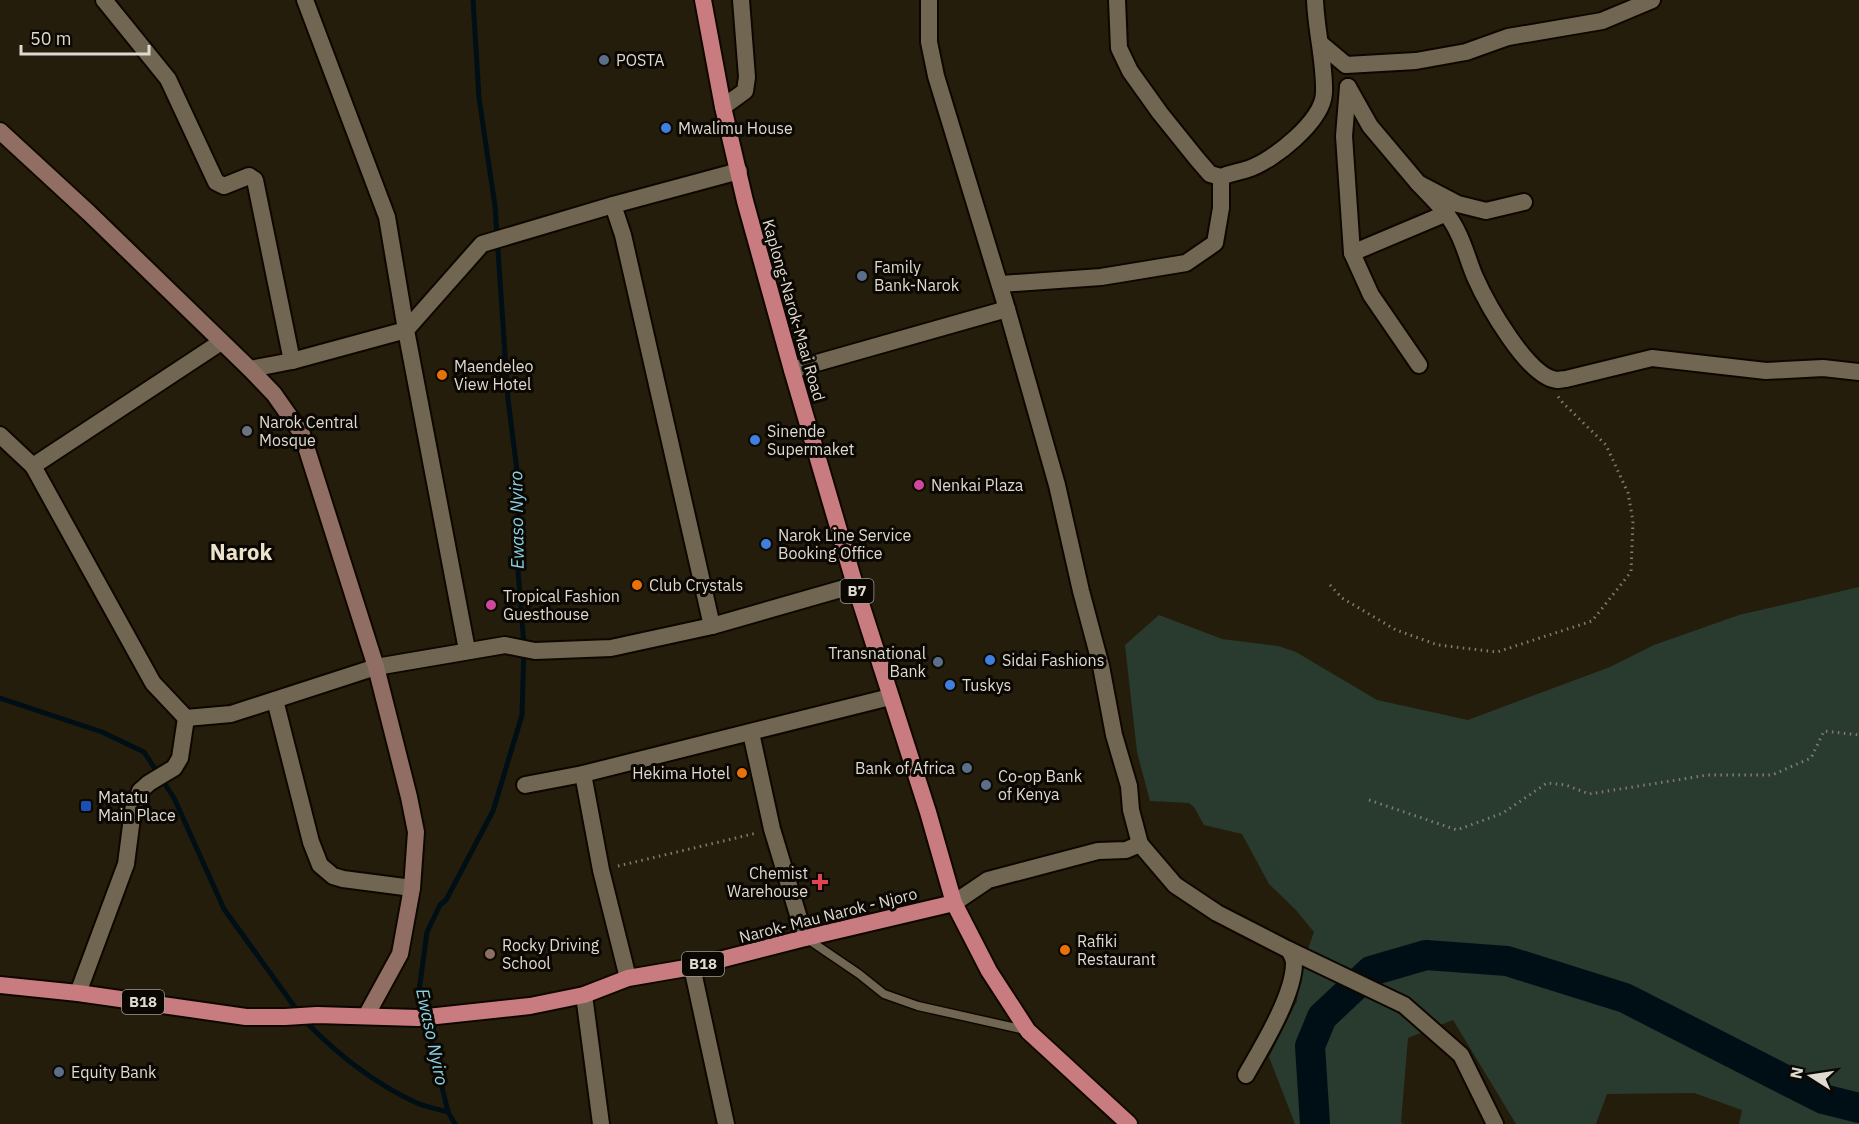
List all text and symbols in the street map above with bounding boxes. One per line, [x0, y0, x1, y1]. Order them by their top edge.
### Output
scale bar [21, 18, 148, 56]
text: 50 m [30, 27, 72, 50]
place label: POSTA [616, 50, 664, 70]
marker: POSTA [597, 53, 611, 67]
place label: Mwalimu House [678, 118, 793, 138]
marker: Mwalimu House [659, 121, 673, 135]
street label: Kaplong-Narok-Maai Road [758, 217, 830, 403]
place label: Family Bank-Narok [874, 257, 960, 295]
marker: Family Bank-Narok [855, 269, 869, 283]
place label: Maendeleo View Hotel [454, 356, 534, 394]
marker: Maendeleo View Hotel [435, 368, 449, 382]
place label: Narok Central Mosque [259, 412, 358, 450]
place label: Sinende Supermaket [767, 421, 854, 459]
marker: Narok Central Mosque [240, 424, 254, 438]
marker: Sinende Supermaket [748, 433, 762, 447]
water label: Ewaso Nyiro [504, 471, 529, 569]
place label: Nenkai Plaza [931, 475, 1024, 495]
marker: Nenkai Plaza [912, 478, 926, 492]
place label: Narok Line Service Booking Office [778, 525, 911, 563]
district label: Narok [210, 537, 272, 566]
marker: Narok Line Service Booking Office [759, 537, 773, 551]
place label: Club Crystals [649, 575, 743, 595]
marker: Club Crystals [630, 578, 644, 592]
road number: B7 [840, 579, 874, 603]
place label: Tropical Fashion Guesthouse [503, 586, 620, 624]
marker: Tropical Fashion Guesthouse [484, 598, 498, 612]
place label: Transnational Bank [828, 643, 927, 681]
place label: Sidai Fashions [1002, 650, 1104, 670]
marker: Sidai Fashions [983, 653, 997, 667]
marker: Transnational Bank [931, 655, 945, 669]
place label: Tuskys [962, 675, 1011, 695]
marker: Tuskys [943, 678, 957, 692]
place label: Bank of Africa [855, 758, 955, 778]
marker: Bank of Africa [960, 761, 974, 775]
place label: Hekima Hotel [632, 763, 730, 783]
marker: Hekima Hotel [735, 766, 749, 780]
place label: Co-op Bank of Kenya [998, 766, 1083, 804]
marker: Co-op Bank of Kenya [979, 778, 993, 792]
place label: Matatu Main Place [98, 787, 176, 825]
marker: Matatu Main Place [79, 799, 93, 813]
place label: Chemist Warehouse [727, 863, 808, 901]
marker: Chemist Warehouse [813, 875, 827, 889]
street label: Narok- Mau Narok - Njoro [737, 883, 919, 947]
place label: Rafiki Restaurant [1077, 931, 1156, 969]
place label: Rocky Driving School [502, 935, 600, 973]
marker: Rafiki Restaurant [1058, 943, 1072, 957]
marker: Rocky Driving School [483, 947, 497, 961]
road number: B18 [682, 952, 724, 976]
water label: Ewaso Nyiro [411, 986, 454, 1088]
road number: B18 [122, 990, 164, 1014]
north arrow [1781, 1046, 1841, 1106]
place label: Equity Bank [71, 1062, 157, 1082]
marker: Equity Bank [52, 1065, 66, 1079]
text: N [1785, 1065, 1807, 1081]

